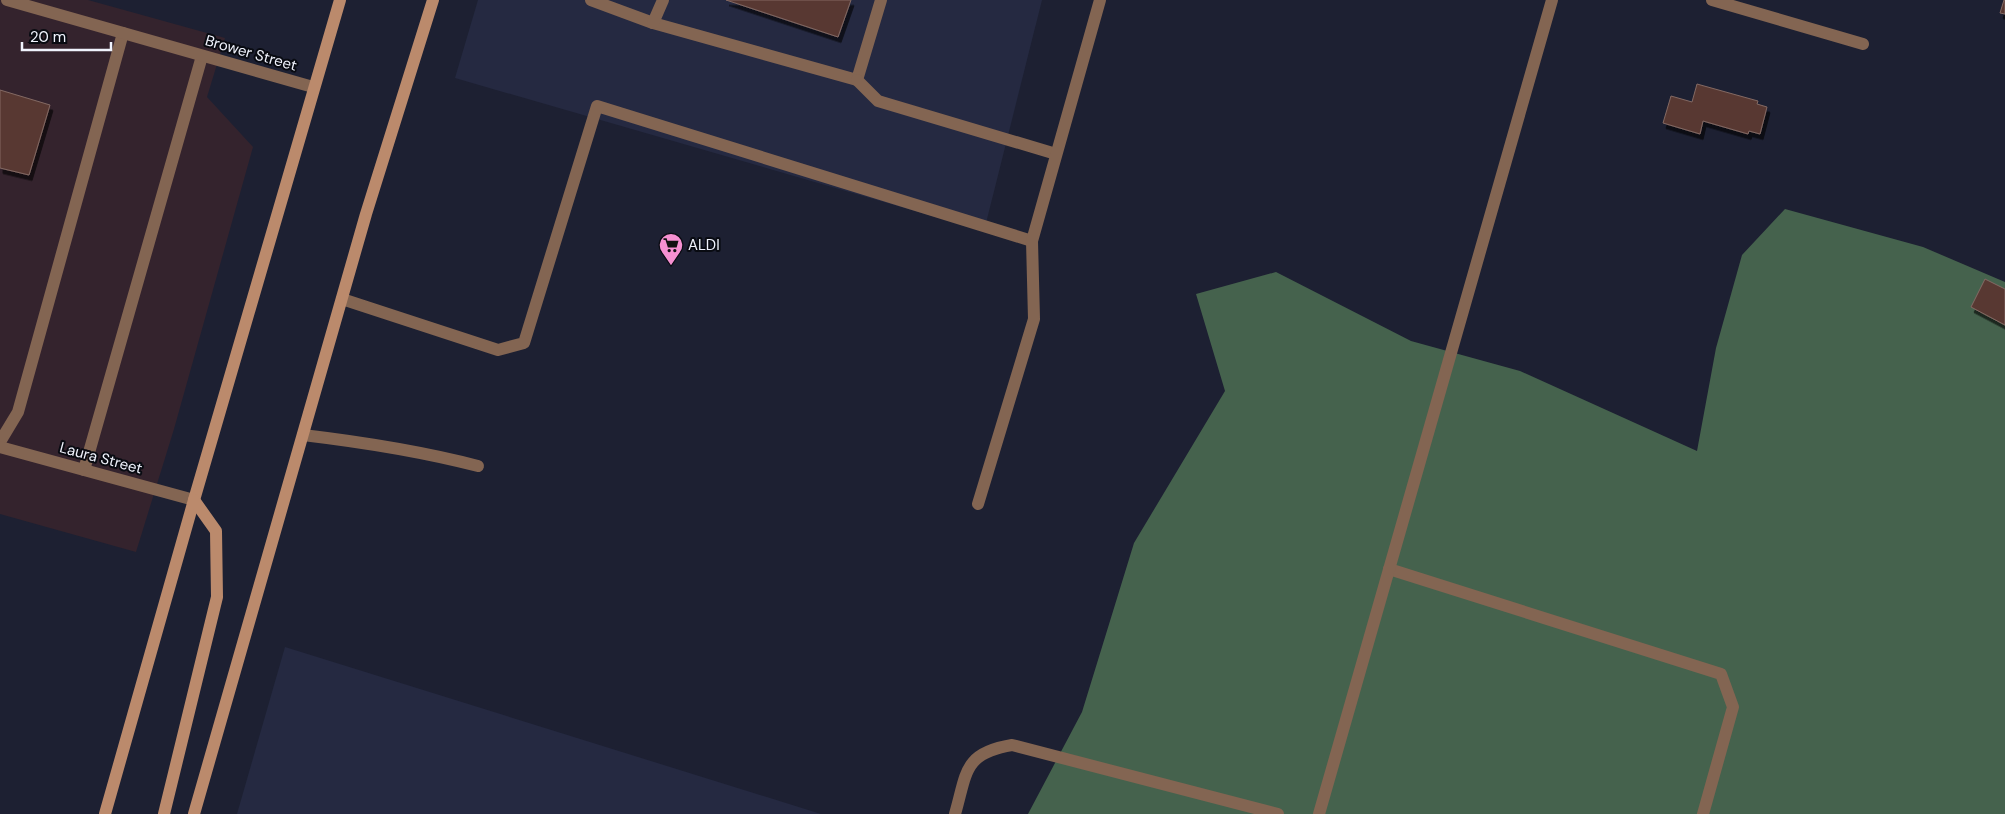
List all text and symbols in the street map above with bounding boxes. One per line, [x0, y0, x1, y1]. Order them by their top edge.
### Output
scale bar [22, 20, 111, 52]
text: 20 m [30, 27, 66, 47]
street label: Brower Street [203, 30, 299, 76]
supermarket icon: ALDI [658, 232, 684, 266]
place label: ALDI [688, 235, 720, 255]
street label: Laura Street [57, 437, 145, 479]

